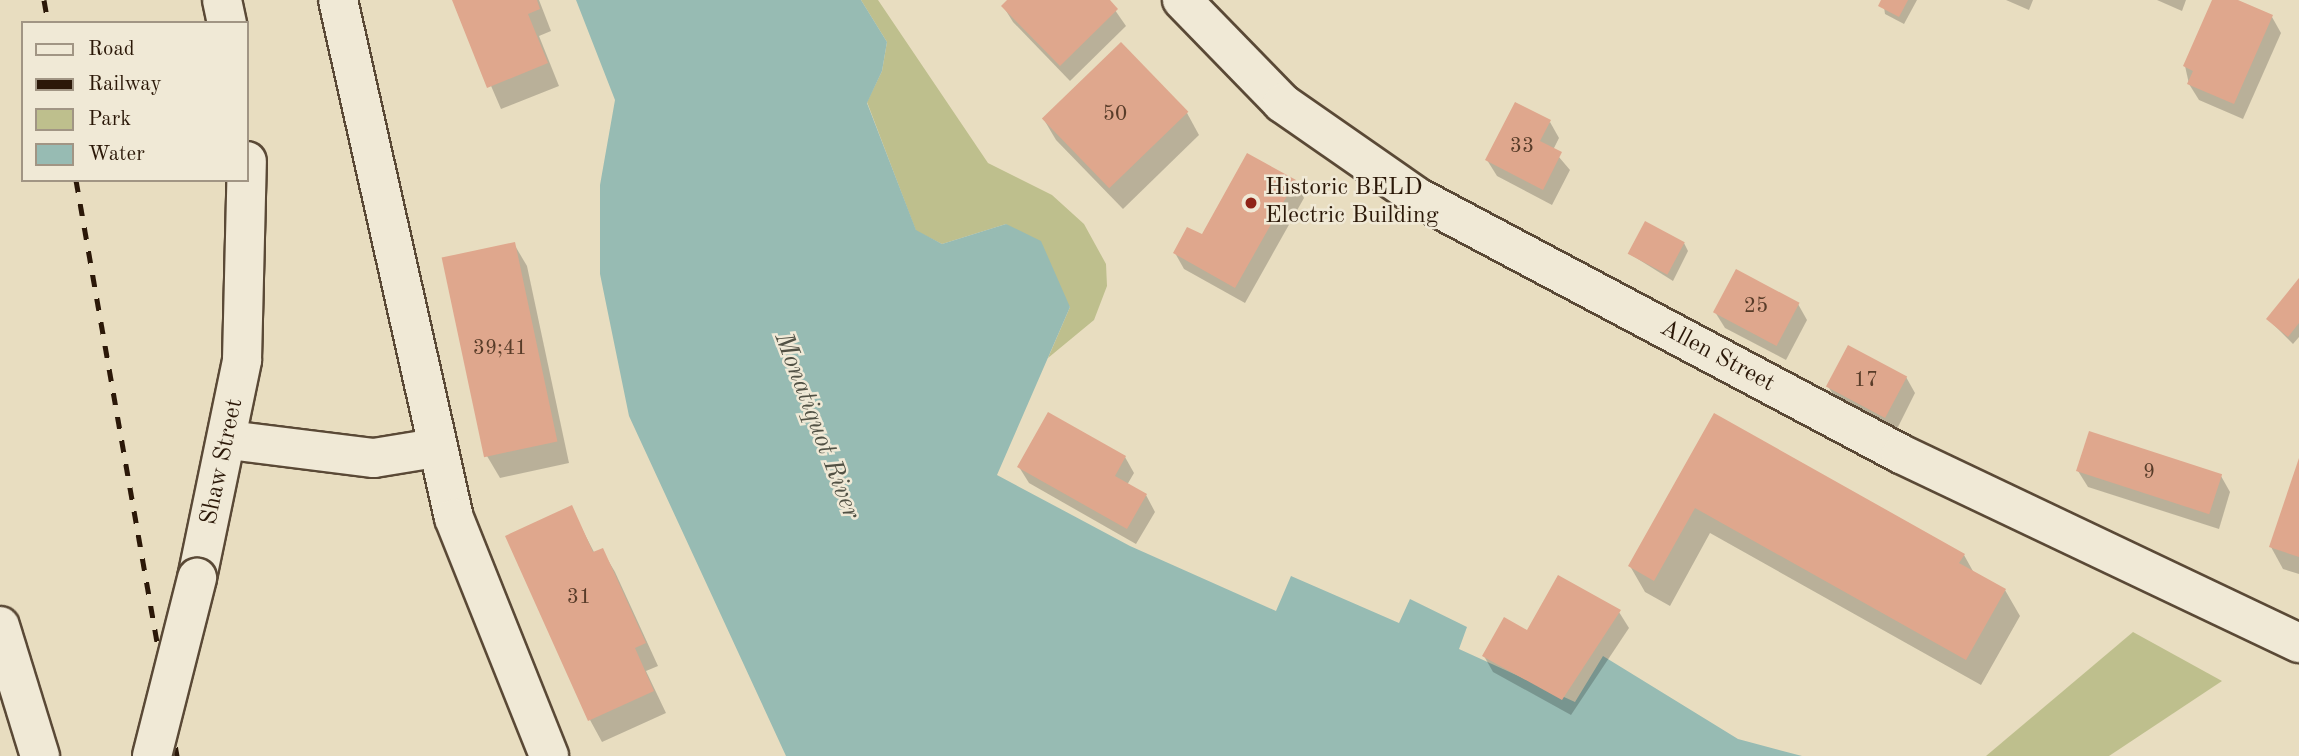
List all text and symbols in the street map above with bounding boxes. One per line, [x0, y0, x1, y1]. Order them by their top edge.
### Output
legend [21, 21, 248, 182]
text: Road [88, 39, 135, 60]
text: Railway [88, 74, 162, 95]
house number: 50 [1103, 102, 1127, 128]
text: Park [88, 109, 131, 130]
house number: 33 [1510, 134, 1534, 160]
text: Water [88, 144, 145, 165]
place label: Historic BELD Electric Building [1265, 175, 1439, 231]
marker: Historic BELD Electric Building [1243, 195, 1259, 211]
house number: 25 [1744, 294, 1768, 320]
street label: Allen Street [1655, 315, 1779, 399]
water label: Monatiquot River [766, 328, 866, 524]
house number: 39;41 [473, 336, 527, 362]
house number: 17 [1854, 368, 1878, 394]
street label: Shaw Street [196, 396, 250, 528]
house number: 9 [2143, 460, 2155, 486]
house number: 31 [567, 585, 591, 611]

